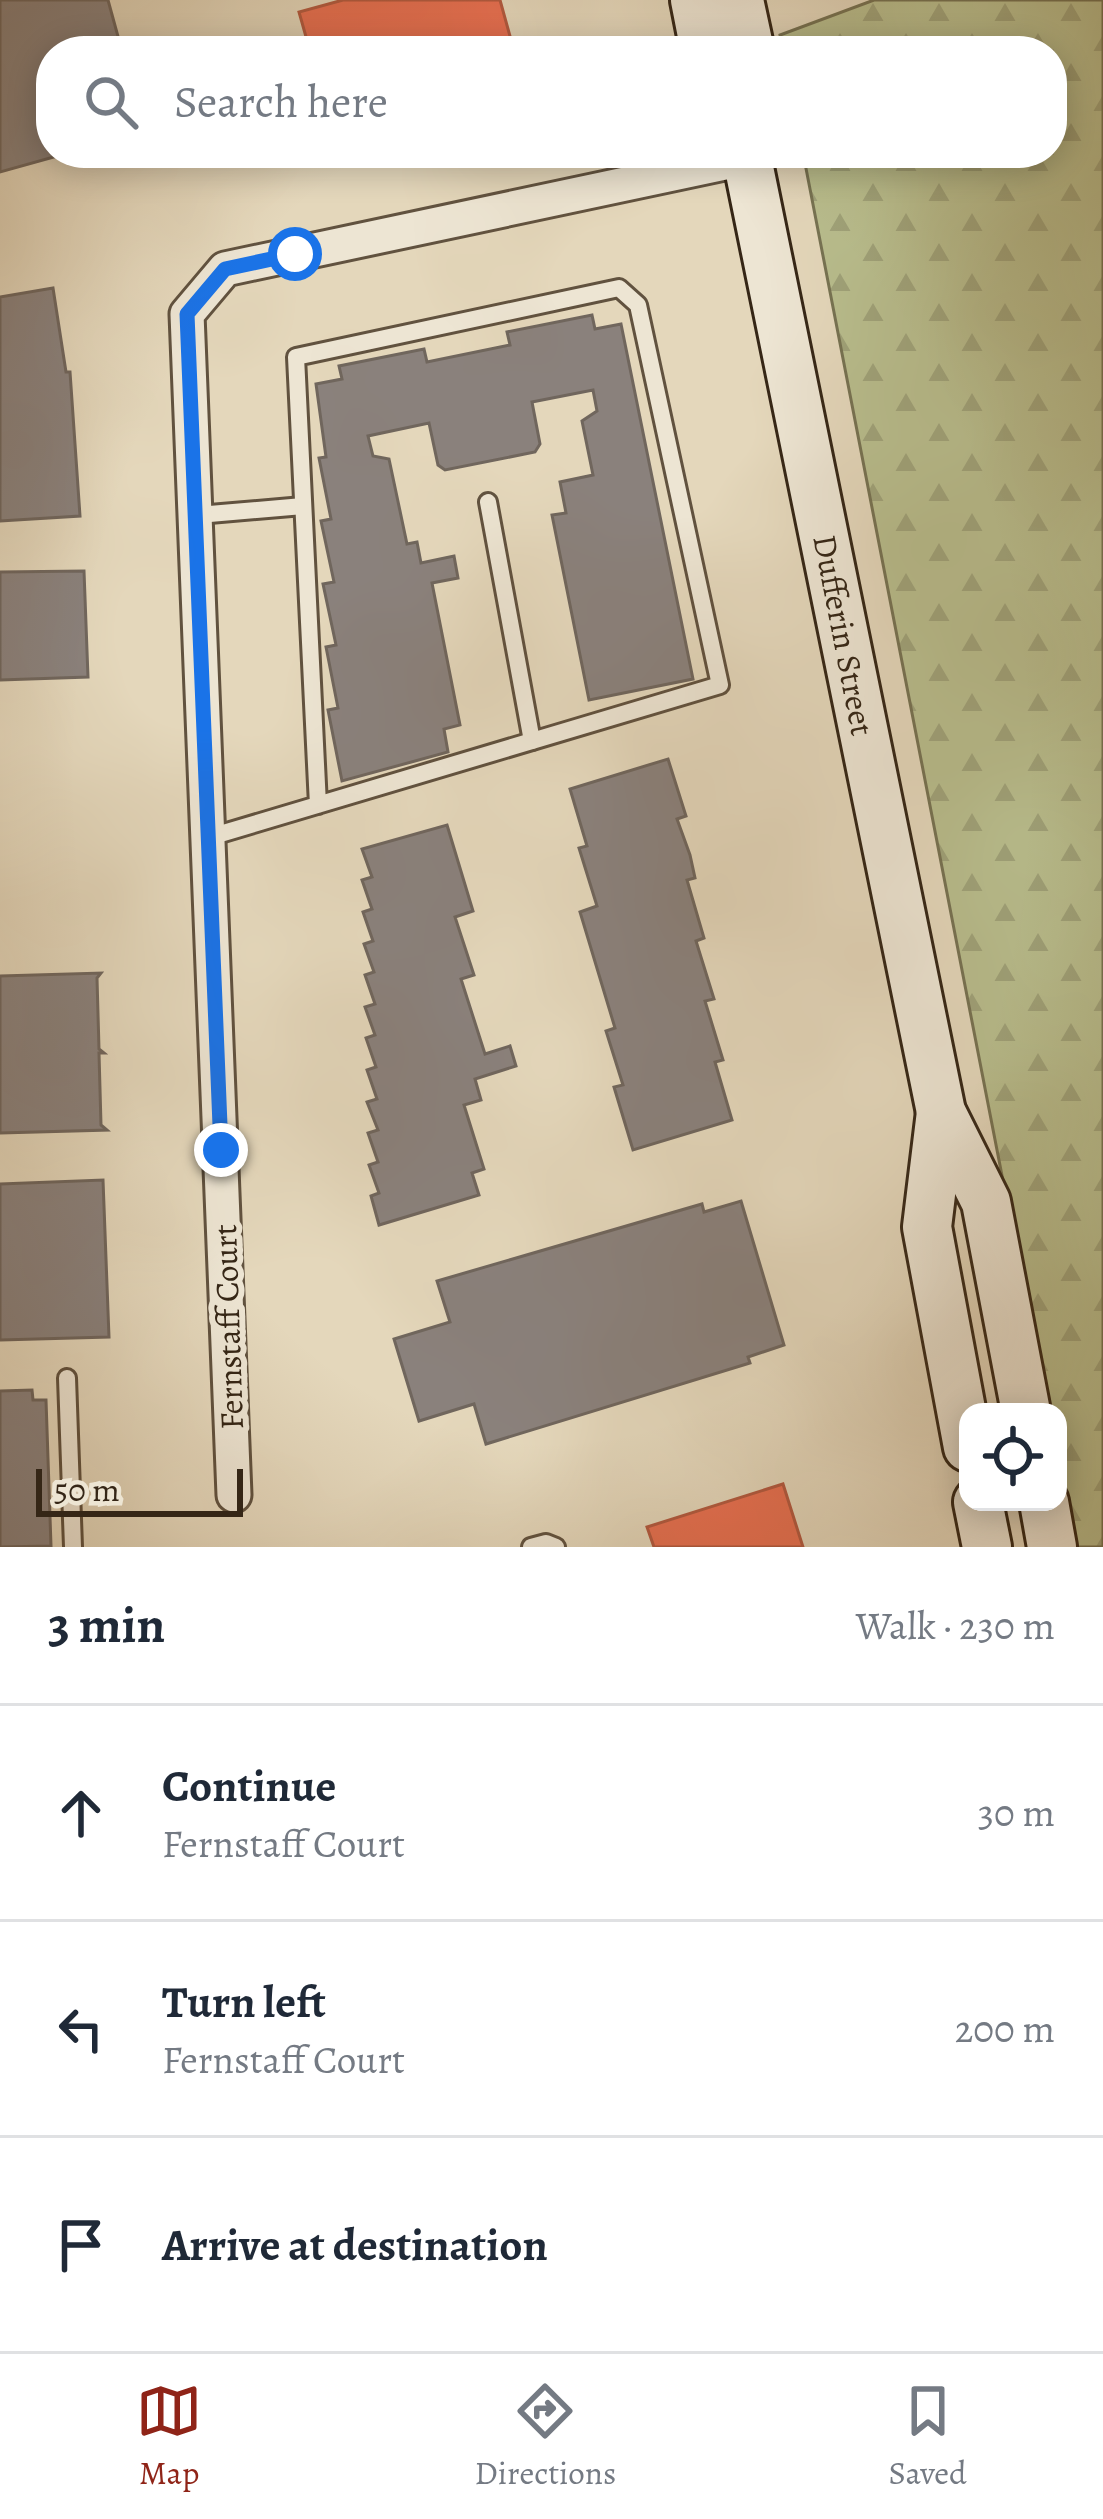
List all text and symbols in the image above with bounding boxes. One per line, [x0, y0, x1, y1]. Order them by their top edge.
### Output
search box [36, 36, 1067, 168]
icon: search [78, 69, 144, 135]
text: Search here [174, 71, 388, 133]
route start [268, 227, 322, 281]
street label: Dufferin Street [802, 531, 886, 739]
route end [194, 1123, 248, 1177]
street label: Fernstaff Court [202, 1223, 254, 1431]
map controls [959, 1403, 1067, 1511]
button: locate [959, 1403, 1067, 1511]
scale bar [36, 1463, 243, 1516]
text: 50 m [54, 1467, 120, 1512]
text: 3 min [48, 1590, 165, 1660]
text: Walk · 230 m [856, 1599, 1055, 1652]
text: Continue [162, 1755, 336, 1817]
icon: ahead [48, 1780, 114, 1846]
text: 30 m [978, 1786, 1055, 1839]
text: Fernstaff Court [162, 1817, 405, 1870]
text: Turn left [162, 1971, 326, 2033]
icon: left [48, 1996, 114, 2062]
text: 200 m [955, 2002, 1055, 2055]
text: Fernstaff Court [162, 2033, 405, 2086]
icon: arrive [48, 2212, 114, 2278]
text: Arrive at destination [162, 2214, 548, 2276]
tab: Map [136, 2378, 202, 2495]
tab: Directions [475, 2378, 616, 2495]
tab: Saved [889, 2378, 967, 2495]

